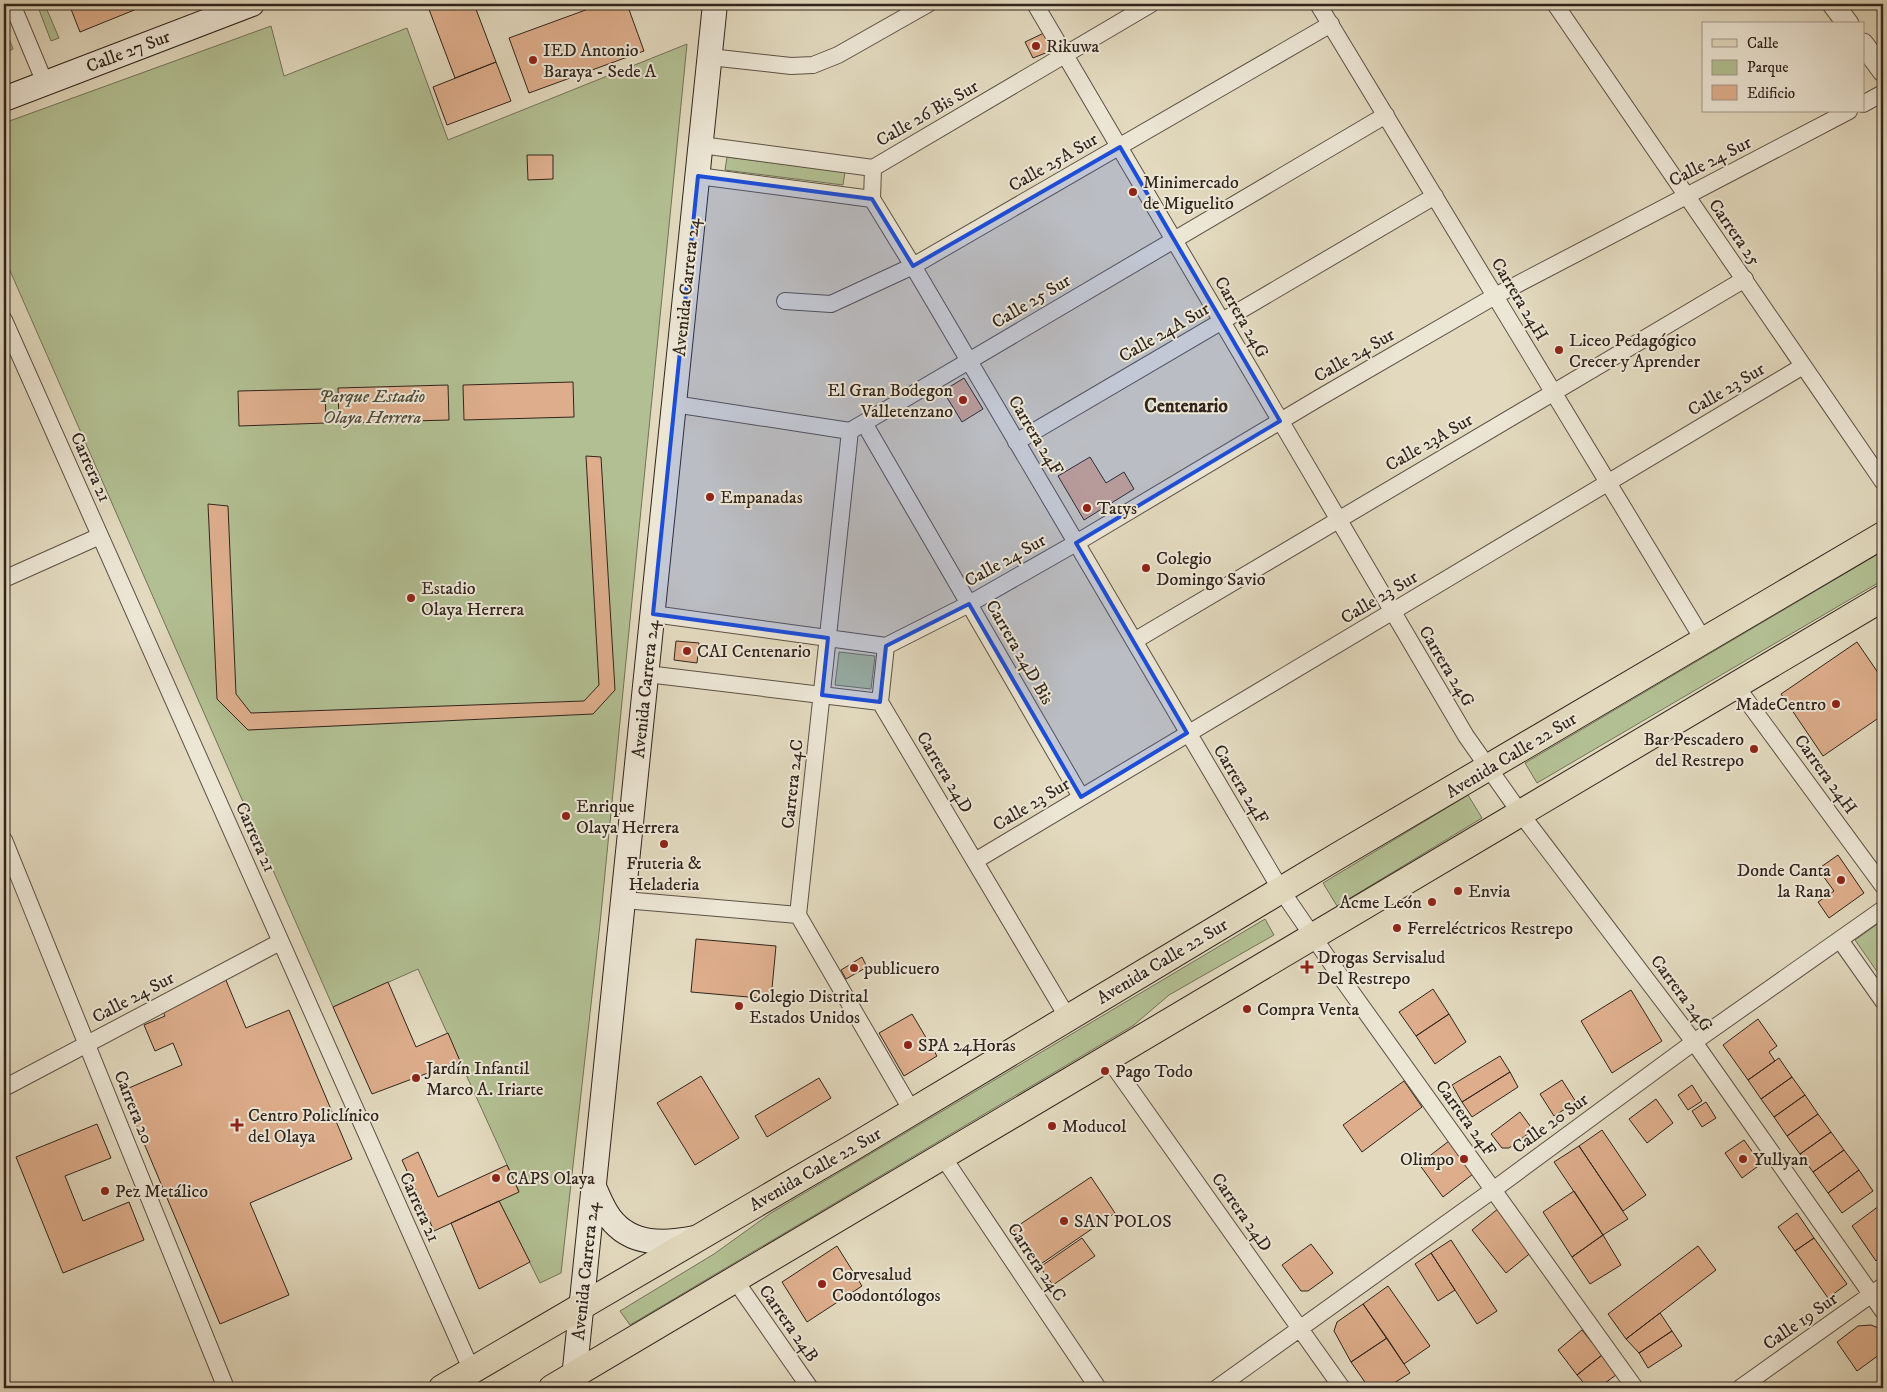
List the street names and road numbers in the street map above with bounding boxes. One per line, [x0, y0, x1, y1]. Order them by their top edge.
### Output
street label: Calle 27 Sur [83, 26, 174, 78]
street label: Calle 26 Bis Sur [872, 76, 983, 152]
street label: Calle 25A Sur [1005, 128, 1102, 197]
street label: Calle 24 Sur [1666, 132, 1756, 192]
street label: Carrera 25 [1703, 195, 1765, 270]
street label: Avenida Carrera 24 [669, 216, 705, 357]
street label: Carrera 24H [1486, 254, 1553, 345]
street label: Calle 25 Sur [988, 270, 1075, 334]
street label: Carrera 24G [1209, 273, 1273, 363]
street label: Calle 24A Sur [1115, 298, 1214, 368]
street label: Calle 24 Sur [1310, 324, 1399, 388]
street label: Calle 23 Sur [1684, 358, 1769, 421]
street label: Carrera 24F [1003, 392, 1067, 479]
street label: Calle 23A Sur [1382, 409, 1477, 477]
street label: Carrera 21 [65, 429, 115, 506]
street label: Calle 24 Sur [961, 529, 1050, 592]
street label: Calle 23 Sur [1337, 566, 1422, 629]
street label: Carrera 24D Bis [980, 596, 1058, 709]
street label: Avenida Carrera 24 [628, 618, 664, 759]
street label: Carrera 24G [1413, 622, 1479, 711]
street label: Avenida Calle 22 Sur [1442, 708, 1581, 804]
street label: Carrera 24D [911, 728, 977, 817]
street label: Carrera 24H [1789, 731, 1861, 819]
street label: Carrera 24C [777, 738, 809, 830]
street label: Carrera 24F [1208, 741, 1272, 828]
street label: Calle 23 Sur [989, 773, 1074, 836]
street label: Carrera 21 [230, 799, 280, 876]
street label: Avenida Calle 22 Sur [1093, 914, 1232, 1010]
street label: Carrera 24G [1645, 951, 1717, 1037]
street label: Calle 24 Sur [89, 967, 178, 1029]
street label: Carrera 20 [108, 1067, 158, 1147]
street label: Carrera 24F [1430, 1076, 1500, 1161]
street label: Calle 20 Sur [1508, 1089, 1593, 1159]
street label: Avenida Calle 22 Sur [745, 1123, 886, 1217]
street label: Carrera 21 [394, 1169, 444, 1246]
street label: Carrera 24D [1206, 1169, 1276, 1256]
street label: Avenida Carrera 24 [568, 1200, 604, 1341]
street label: Carrera 24C [1002, 1219, 1070, 1306]
street label: Carrera 24B [754, 1281, 823, 1366]
street label: Calle 19 Sur [1759, 1288, 1842, 1355]

